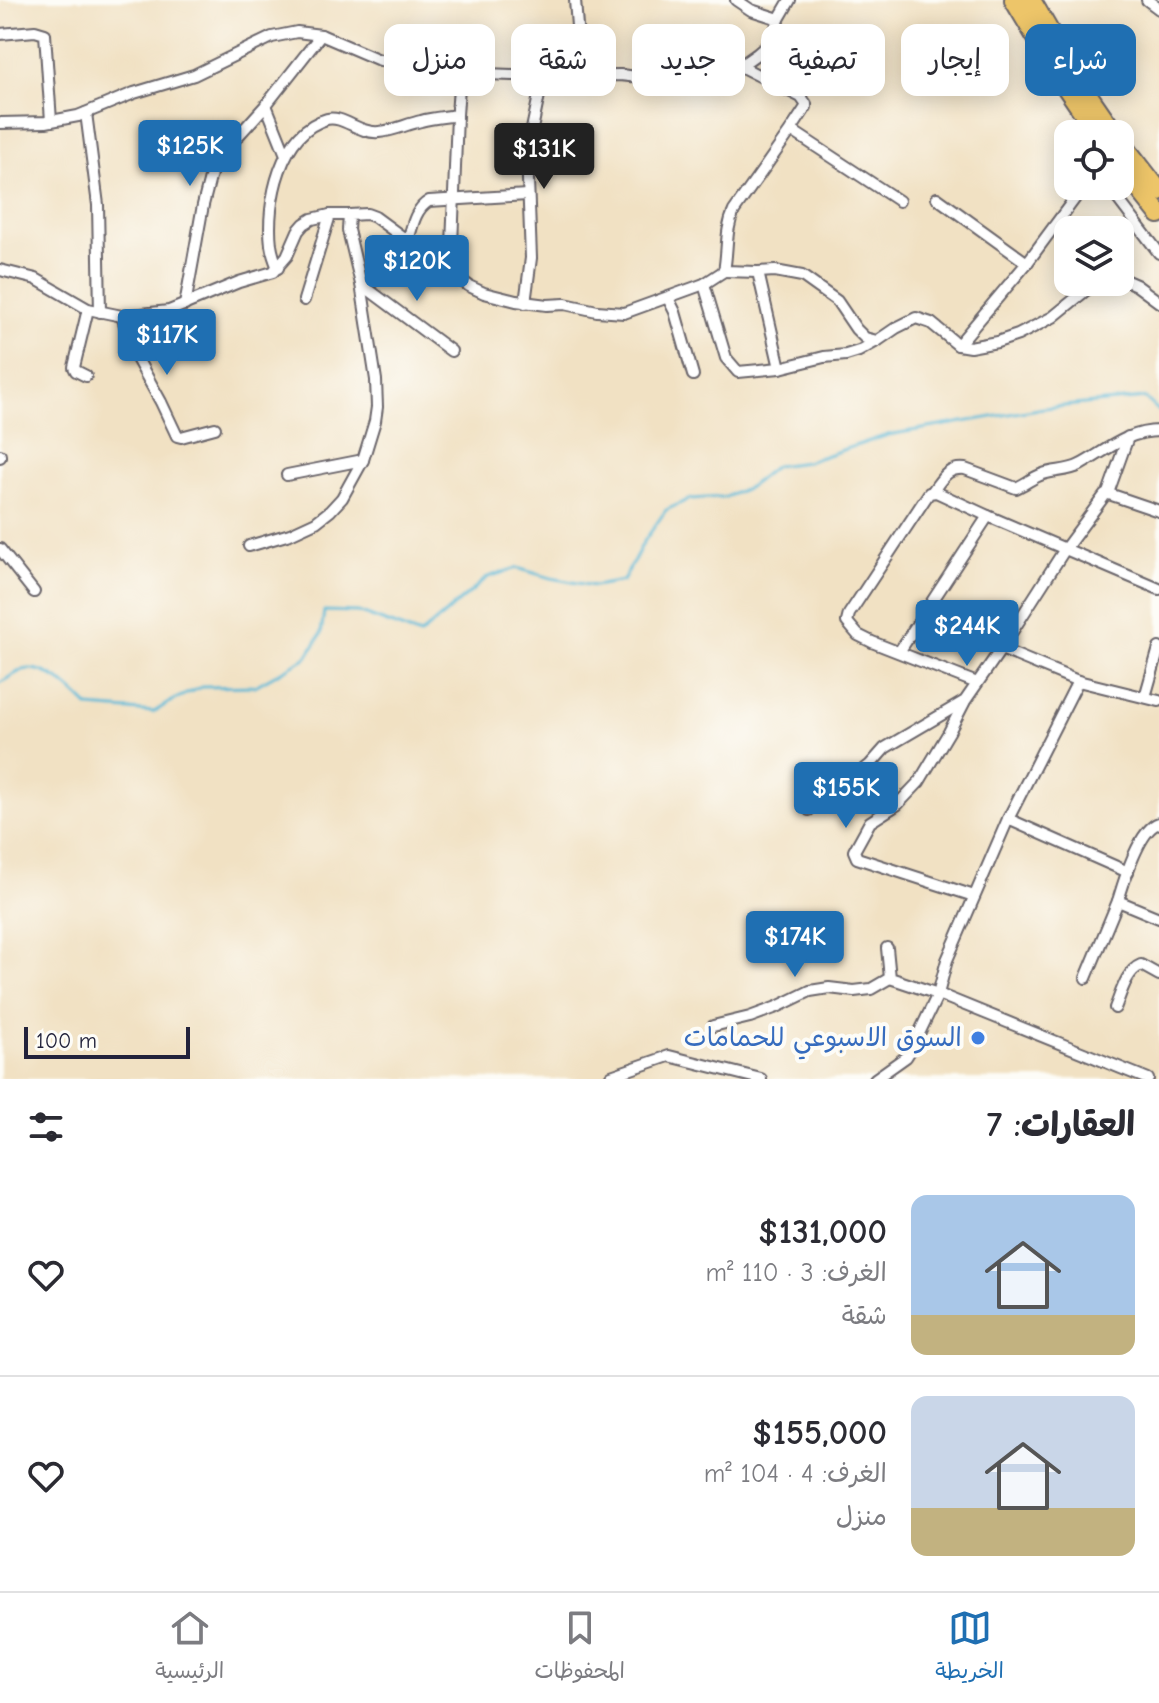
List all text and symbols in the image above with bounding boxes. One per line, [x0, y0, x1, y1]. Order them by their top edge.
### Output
chip: منزل [384, 24, 495, 96]
chip: شقة [511, 24, 616, 96]
chip: جديد [632, 24, 745, 96]
chip: تصفية [761, 24, 885, 96]
chip: إيجار [901, 24, 1009, 96]
chip: شراء [1025, 24, 1136, 96]
pin: $125K [134, 120, 246, 188]
map controls [1054, 120, 1134, 296]
button: locate [1054, 120, 1134, 200]
pin: $131K [488, 123, 600, 191]
text: $125K [156, 131, 224, 161]
text: $131K [512, 134, 576, 164]
button: layers [1054, 216, 1134, 296]
pin: $120K [361, 235, 473, 303]
text: $120K [383, 246, 451, 276]
pin: $117K [111, 309, 223, 377]
text: $117K [136, 320, 198, 350]
pin: $244K [911, 600, 1023, 668]
text: $244K [934, 611, 1000, 641]
pin: $155K [790, 762, 902, 830]
text: $155K [812, 773, 880, 803]
pin: $174K [739, 911, 851, 979]
text: $174K [764, 922, 826, 952]
scale bar [24, 1023, 190, 1059]
place label: السوق الاسبوعي للحمامات [684, 1023, 962, 1060]
text: 100 m [36, 1028, 97, 1054]
marker: السوق الاسبوعي للحمامات [969, 1029, 987, 1047]
icon: filters [24, 1105, 68, 1149]
text: العقارات: 7 [987, 1105, 1135, 1145]
text: $131,000 [758, 1212, 887, 1252]
icon: home [975, 1227, 1071, 1323]
icon: heart [24, 1253, 68, 1297]
text: الغرف: 3 · 110 m² [705, 1258, 887, 1288]
text: شقة [842, 1301, 887, 1331]
text: $155,000 [752, 1413, 887, 1453]
icon: home [975, 1428, 1071, 1524]
icon: heart [24, 1454, 68, 1498]
text: الغرف: 4 · 104 m² [704, 1459, 887, 1489]
text: منزل [836, 1502, 887, 1532]
tab: الرئيسية [155, 1606, 224, 1690]
tab: المحفوظات [534, 1606, 625, 1690]
tab: الخريطة [935, 1606, 1004, 1690]

